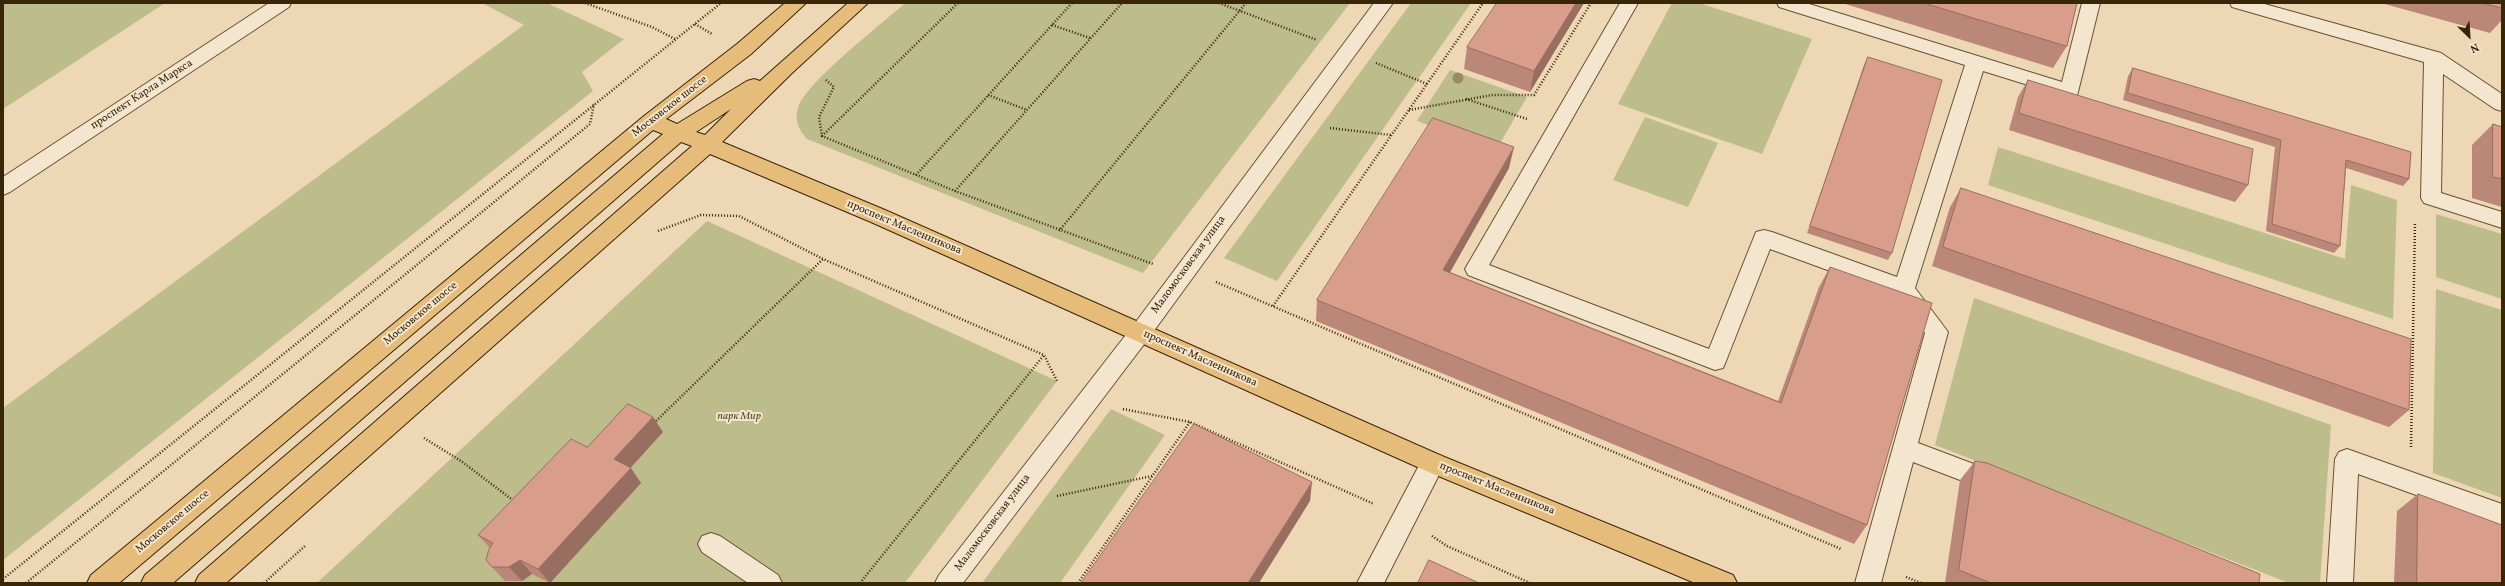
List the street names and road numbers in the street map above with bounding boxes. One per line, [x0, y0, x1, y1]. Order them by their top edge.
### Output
street label: проспект Карла Маркса [88, 57, 196, 133]
street label: Московское шоссе [630, 74, 710, 140]
street label: проспект Масленникова [845, 198, 963, 258]
street label: Маломосковская улица [1149, 214, 1229, 316]
street label: Московское шоссе [382, 279, 460, 349]
street label: проспект Масленникова [1141, 328, 1259, 390]
street label: проспект Масленникова [1437, 460, 1557, 518]
street label: Маломосковская улица [952, 472, 1034, 574]
street label: Московское шоссе [134, 487, 212, 557]

